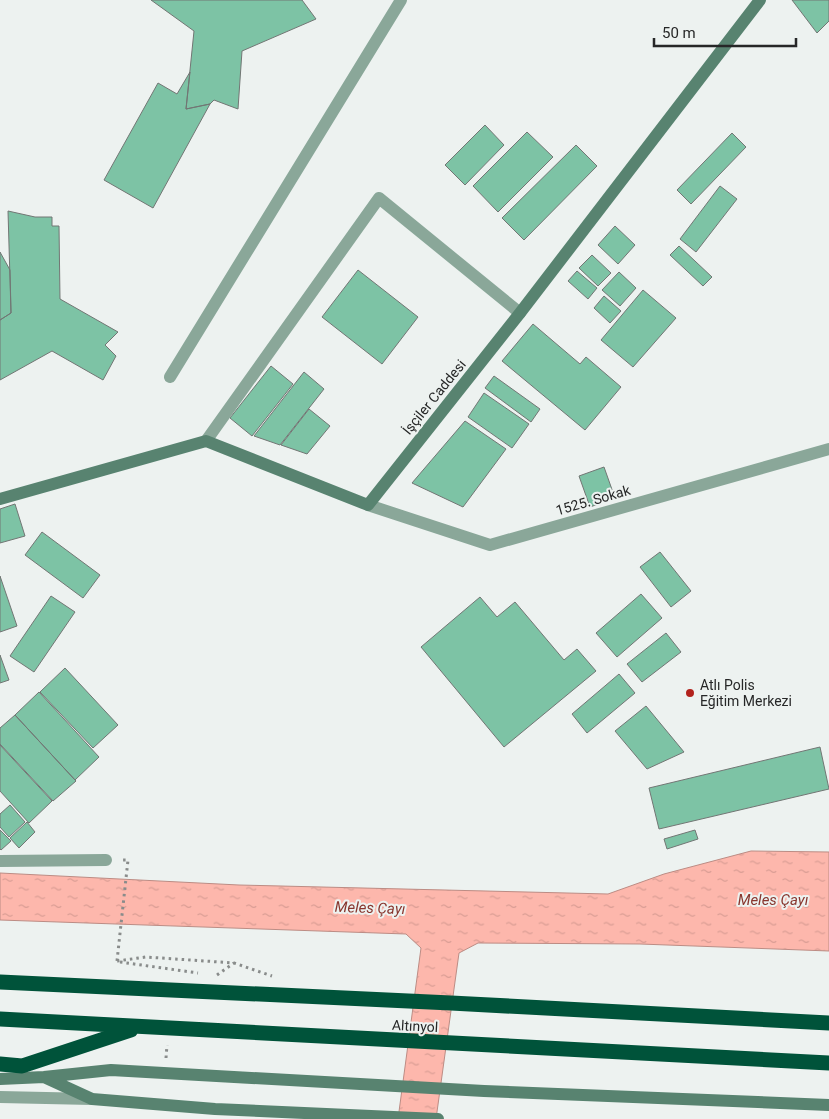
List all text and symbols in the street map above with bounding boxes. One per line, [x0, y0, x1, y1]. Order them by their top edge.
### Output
scale bar [654, 15, 796, 47]
text: 50 m [662, 24, 696, 42]
street label: İşçiler Caddesi [399, 356, 469, 438]
street label: 1525. Sokak [554, 481, 633, 518]
place label: Atlı Polis Eğitim Merkezi [700, 677, 792, 709]
marker: Atlı Polis Eğitim Merkezi [684, 687, 696, 699]
water label: Meles Çayı [738, 891, 809, 909]
water label: Meles Çayı [334, 898, 406, 918]
street label: Altınyol [391, 1017, 439, 1035]

